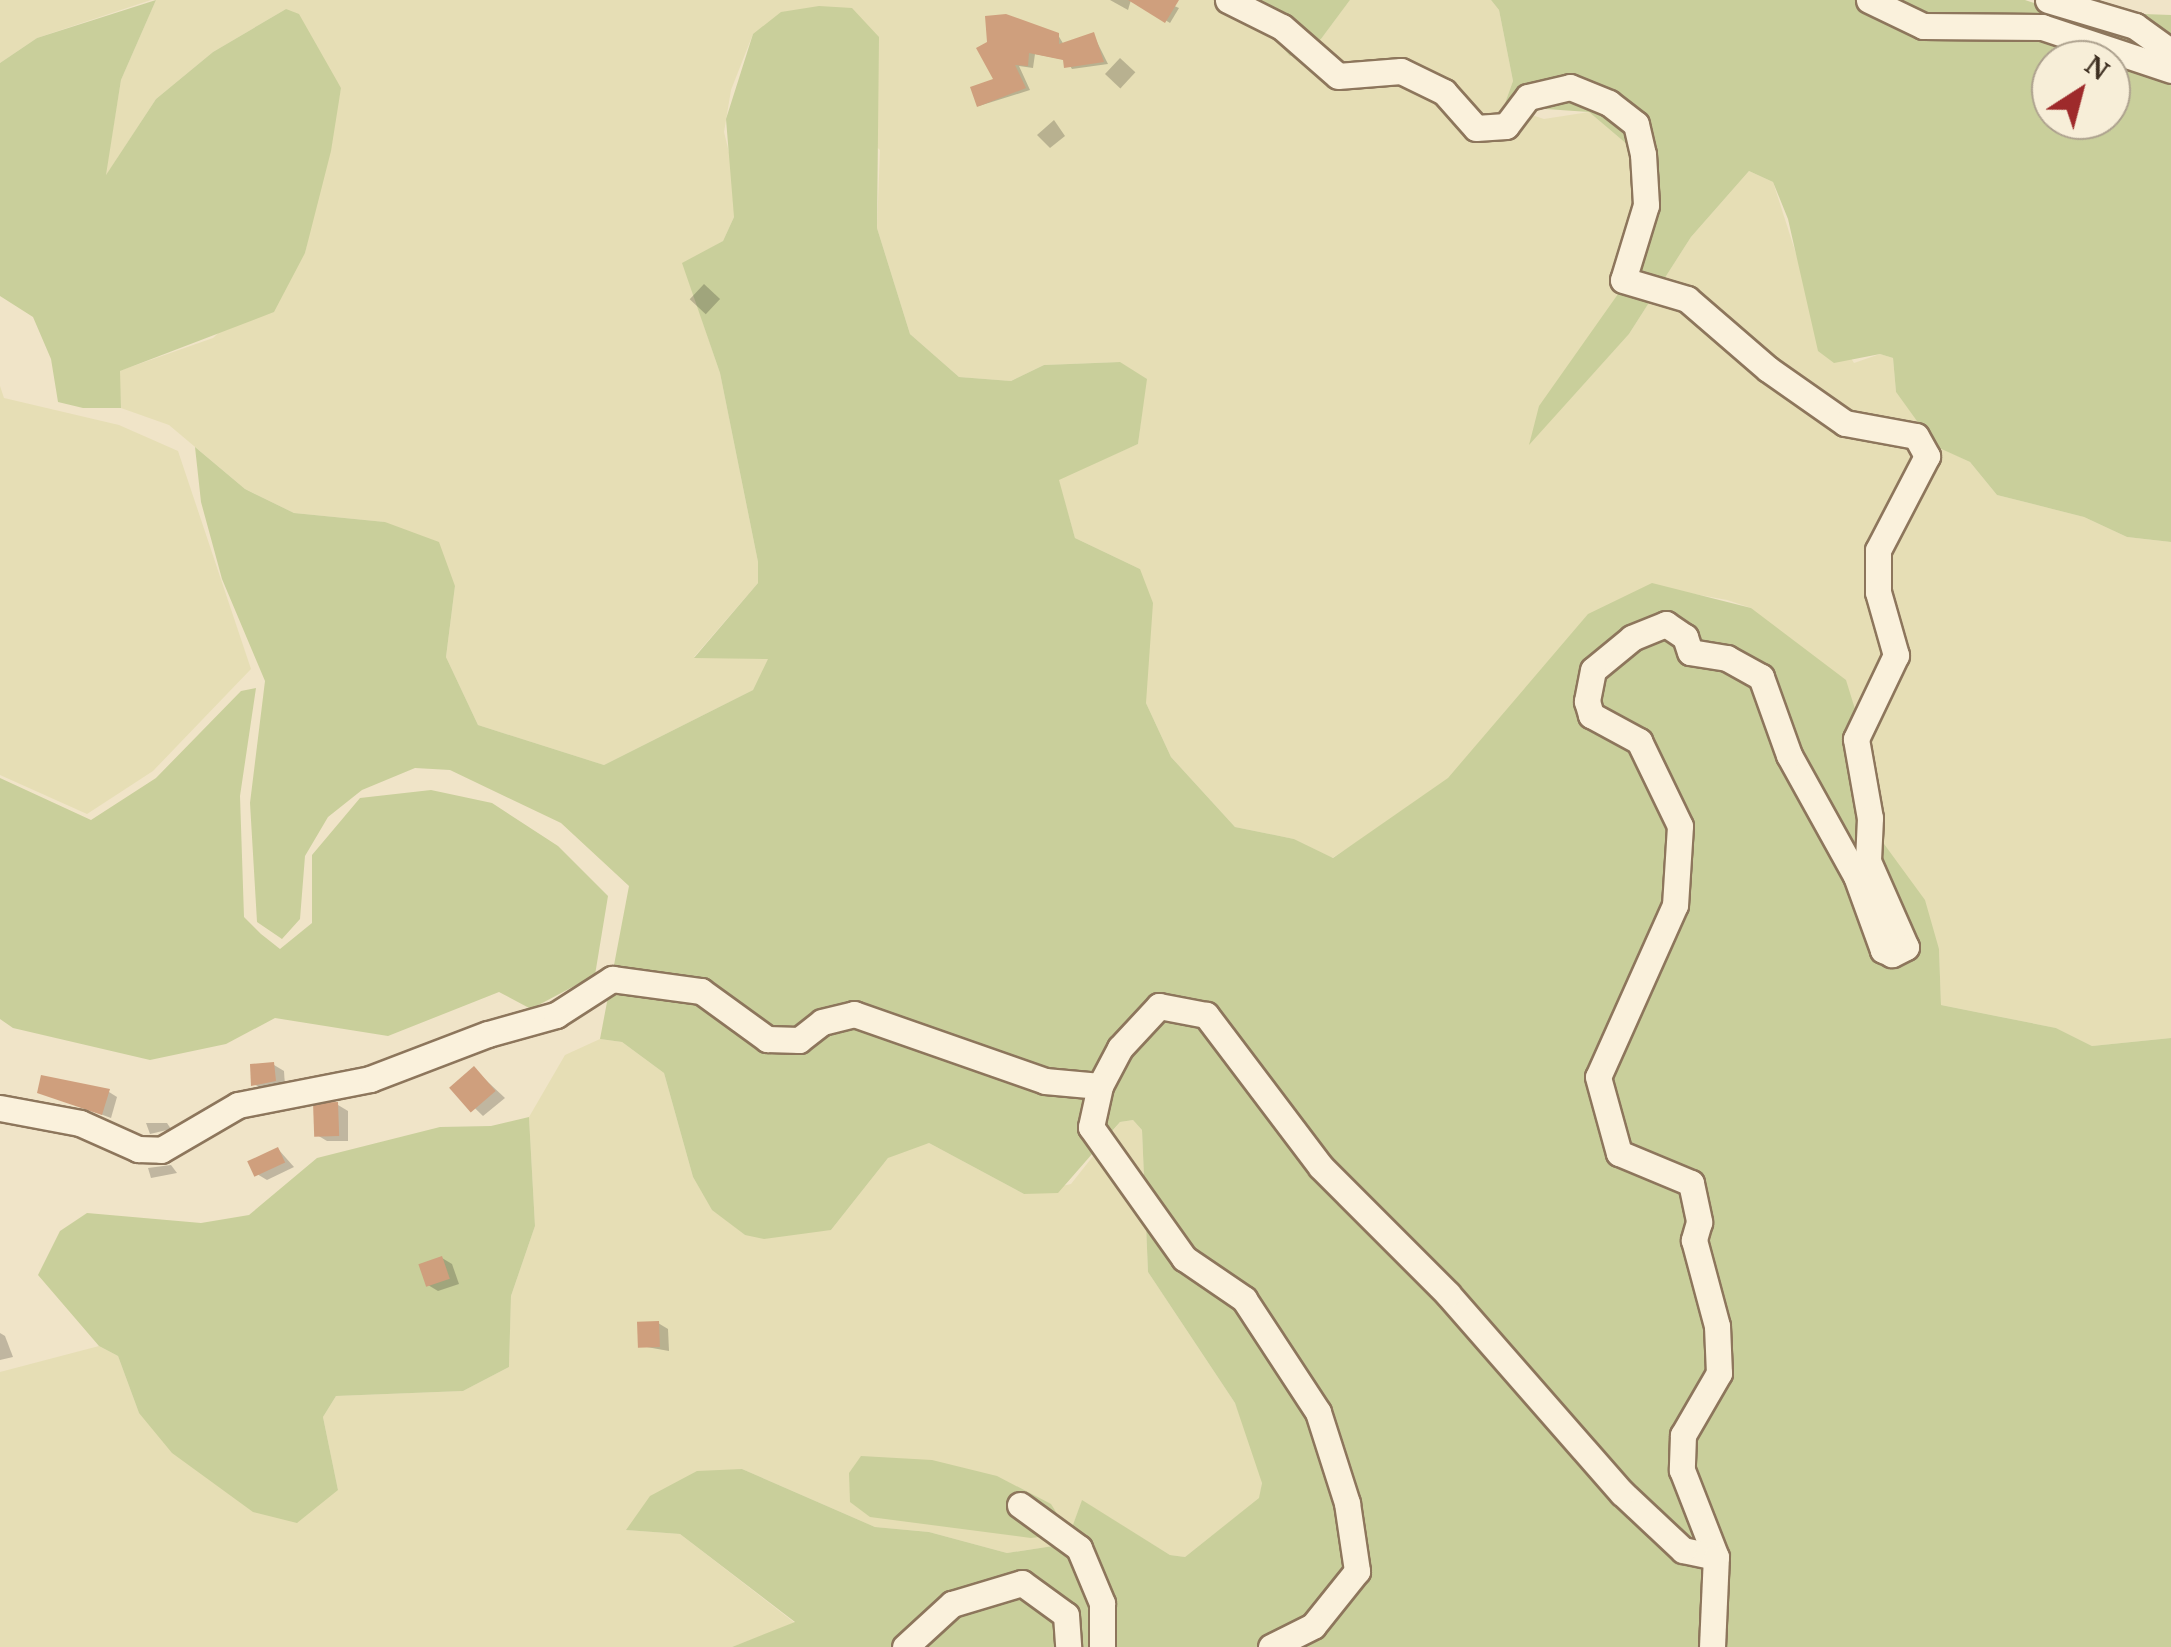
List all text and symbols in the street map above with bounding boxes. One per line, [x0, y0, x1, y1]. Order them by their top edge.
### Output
north arrow [2031, 40, 2131, 140]
text: N [2078, 46, 2117, 88]

